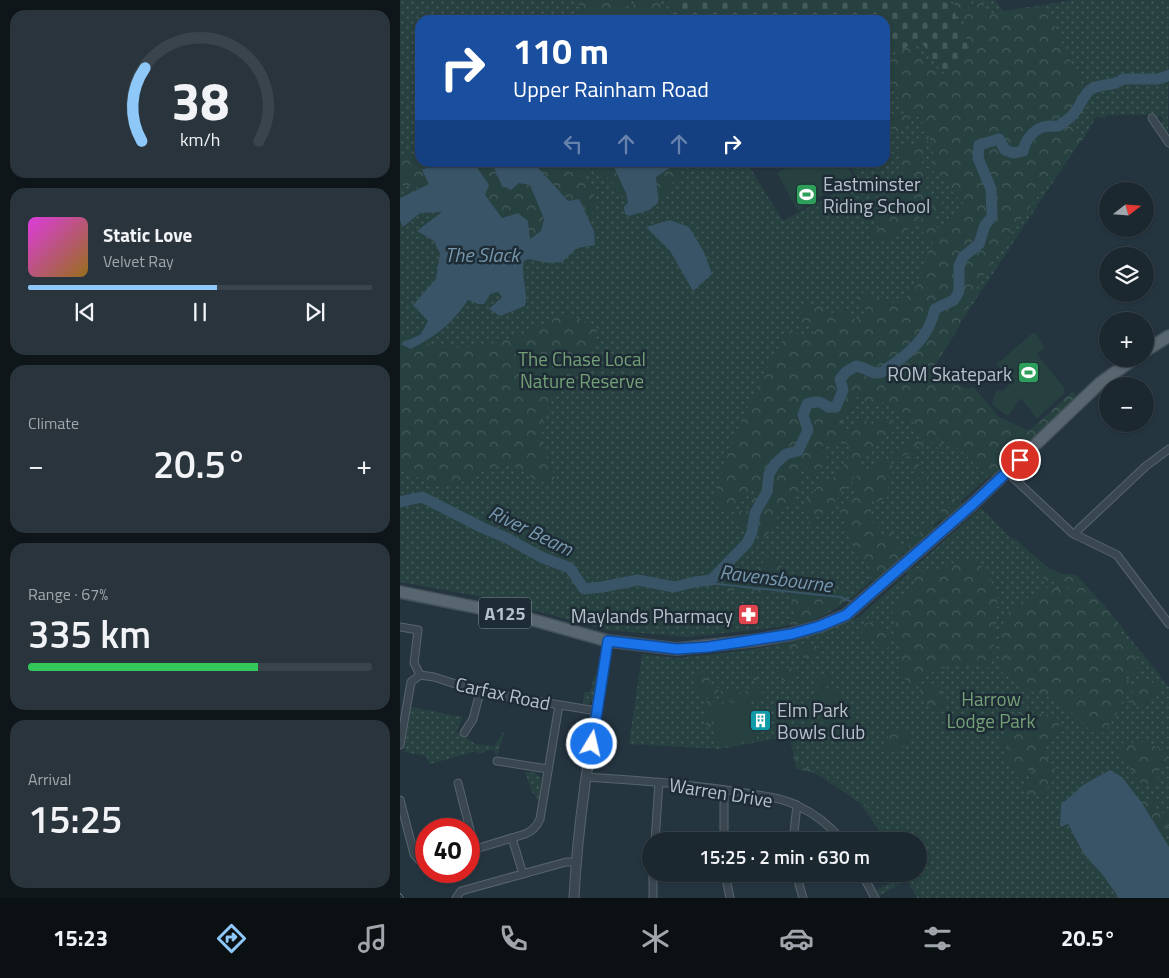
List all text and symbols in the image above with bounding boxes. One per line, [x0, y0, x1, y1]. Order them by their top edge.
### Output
text: 110 m [513, 24, 609, 78]
icon: right [430, 35, 495, 100]
text: 38 [171, 61, 229, 140]
text: Upper Rainham Road [513, 72, 709, 106]
text: km/h [180, 126, 220, 153]
icon: left [559, 130, 587, 158]
icon: ahead [612, 130, 640, 158]
icon: ahead [665, 130, 693, 158]
icon: right [718, 130, 746, 158]
place label: Eastminster Riding School [823, 169, 930, 220]
sports icon: Eastminster Riding School [795, 182, 819, 206]
north arrow [1099, 182, 1154, 238]
map controls [1099, 182, 1154, 432]
text: Static Love [103, 220, 192, 249]
water label: The Slack [445, 239, 521, 270]
button: layers [1099, 247, 1154, 302]
text: Velvet Ray [103, 249, 174, 273]
icon: previous [71, 298, 99, 326]
icon: pause [186, 298, 214, 326]
icon: next [301, 298, 329, 326]
button: + [1099, 312, 1154, 367]
park label: The Chase Local Nature Reserve [518, 344, 646, 395]
place label: ROM Skatepark [887, 359, 1012, 388]
sports icon: ROM Skatepark [1016, 361, 1040, 385]
button: − [1099, 377, 1154, 432]
text: Climate [28, 411, 79, 435]
text: 20.5° [153, 435, 247, 493]
pin [999, 439, 1041, 481]
text: − [28, 443, 44, 486]
text: + [356, 443, 372, 486]
icon: arrive [1006, 446, 1034, 474]
water label: River Beam [484, 496, 579, 564]
water label: Ravensbourne [718, 556, 836, 600]
text: Range · 67% [28, 582, 108, 606]
road number: A125 [479, 598, 531, 628]
place label: Maylands Pharmacy [571, 601, 733, 630]
pharmacy icon: Maylands Pharmacy [737, 603, 761, 627]
text: 335 km [28, 605, 151, 663]
street label: Carfax Road [453, 669, 553, 717]
park label: Harrow Lodge Park [947, 684, 1036, 735]
place label: Elm Park Bowls Club [777, 695, 865, 746]
building icon: Elm Park Bowls Club [749, 708, 773, 732]
position arrow [565, 717, 617, 769]
text: Arrival [28, 767, 71, 791]
street label: Warren Drive [667, 769, 775, 815]
text: 15:25 [28, 790, 122, 848]
speed limit sign: 40 [415, 818, 480, 883]
text: 15:25 · 2 min · 630 m [699, 842, 870, 871]
text: 15:23 [53, 921, 108, 955]
icon: directions [214, 921, 249, 956]
icon: music [355, 921, 390, 956]
icon: phone [496, 921, 531, 956]
icon: climate [638, 921, 673, 956]
icon: car [779, 921, 814, 956]
icon: filters [920, 921, 955, 956]
text: 20.5° [1061, 921, 1116, 955]

